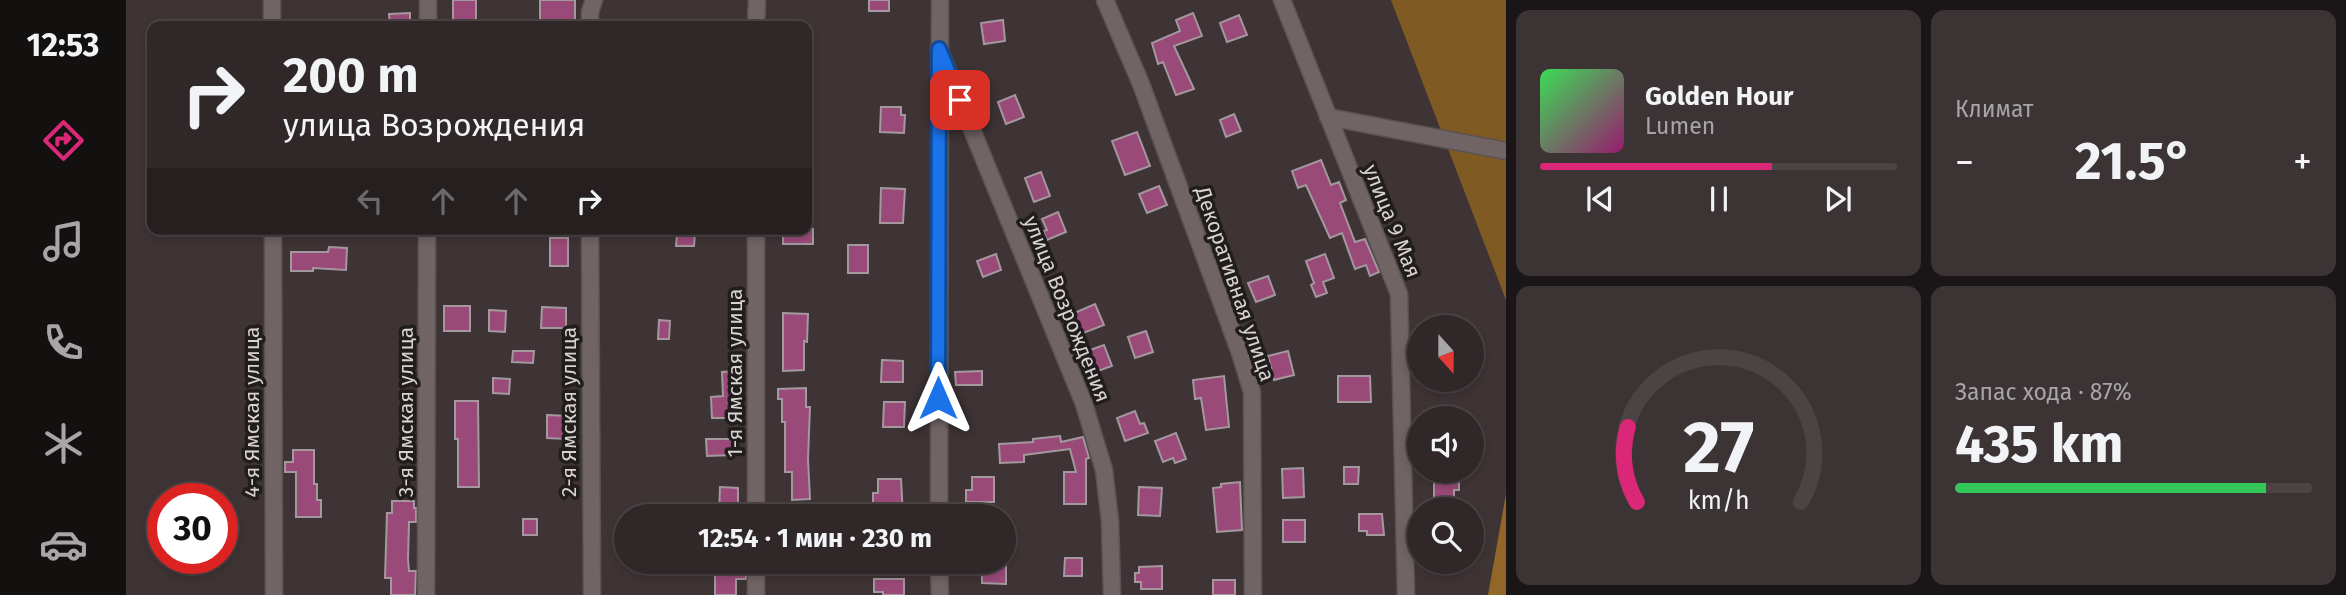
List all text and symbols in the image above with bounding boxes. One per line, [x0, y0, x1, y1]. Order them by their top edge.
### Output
text: 12:53 [27, 26, 99, 64]
text: 200 m [283, 46, 419, 105]
icon: right [168, 49, 259, 140]
pin [930, 70, 990, 130]
icon: arrive [941, 81, 979, 119]
text: Golden Hour [1645, 81, 1793, 112]
text: Климат [1955, 95, 2033, 123]
text: улица Возрождения [283, 106, 585, 144]
text: Lumen [1645, 112, 1715, 140]
icon: directions [39, 116, 88, 165]
text: 21.5° [2075, 130, 2192, 193]
text: − [1955, 139, 1974, 185]
text: + [2293, 139, 2312, 185]
street label: улица 9 Мая [1357, 160, 1427, 282]
icon: previous [1581, 180, 1619, 218]
icon: pause [1700, 180, 1738, 218]
icon: next [1819, 180, 1857, 218]
icon: left [351, 182, 389, 220]
icon: ahead [424, 182, 462, 220]
icon: ahead [497, 182, 535, 220]
icon: right [570, 182, 608, 220]
street label: Декоративная улица [1189, 182, 1280, 385]
street label: улица Возрождения [1018, 212, 1116, 406]
icon: music [39, 217, 88, 266]
street label: 1-я Ямская улица [722, 289, 748, 457]
north arrow [1407, 315, 1484, 392]
map controls [1407, 315, 1484, 574]
icon: phone [39, 318, 88, 367]
street label: 4-я Ямская улица [239, 327, 265, 497]
street label: 3-я Ямская улица [393, 327, 419, 497]
street label: 2-я Ямская улица [556, 327, 582, 497]
position arrow [901, 361, 975, 435]
text: Запас хода · 87% [1955, 378, 2132, 406]
text: 27 [1683, 404, 1754, 491]
button: sound [1407, 406, 1484, 483]
text: 435 km [1955, 413, 2123, 476]
icon: climate [39, 419, 88, 468]
speed limit sign: 30 [147, 483, 238, 574]
text: km/h [1688, 485, 1749, 515]
button: search [1407, 497, 1484, 574]
icon: car [39, 520, 88, 569]
text: 12:54 · 1 мин · 230 m [698, 523, 932, 554]

